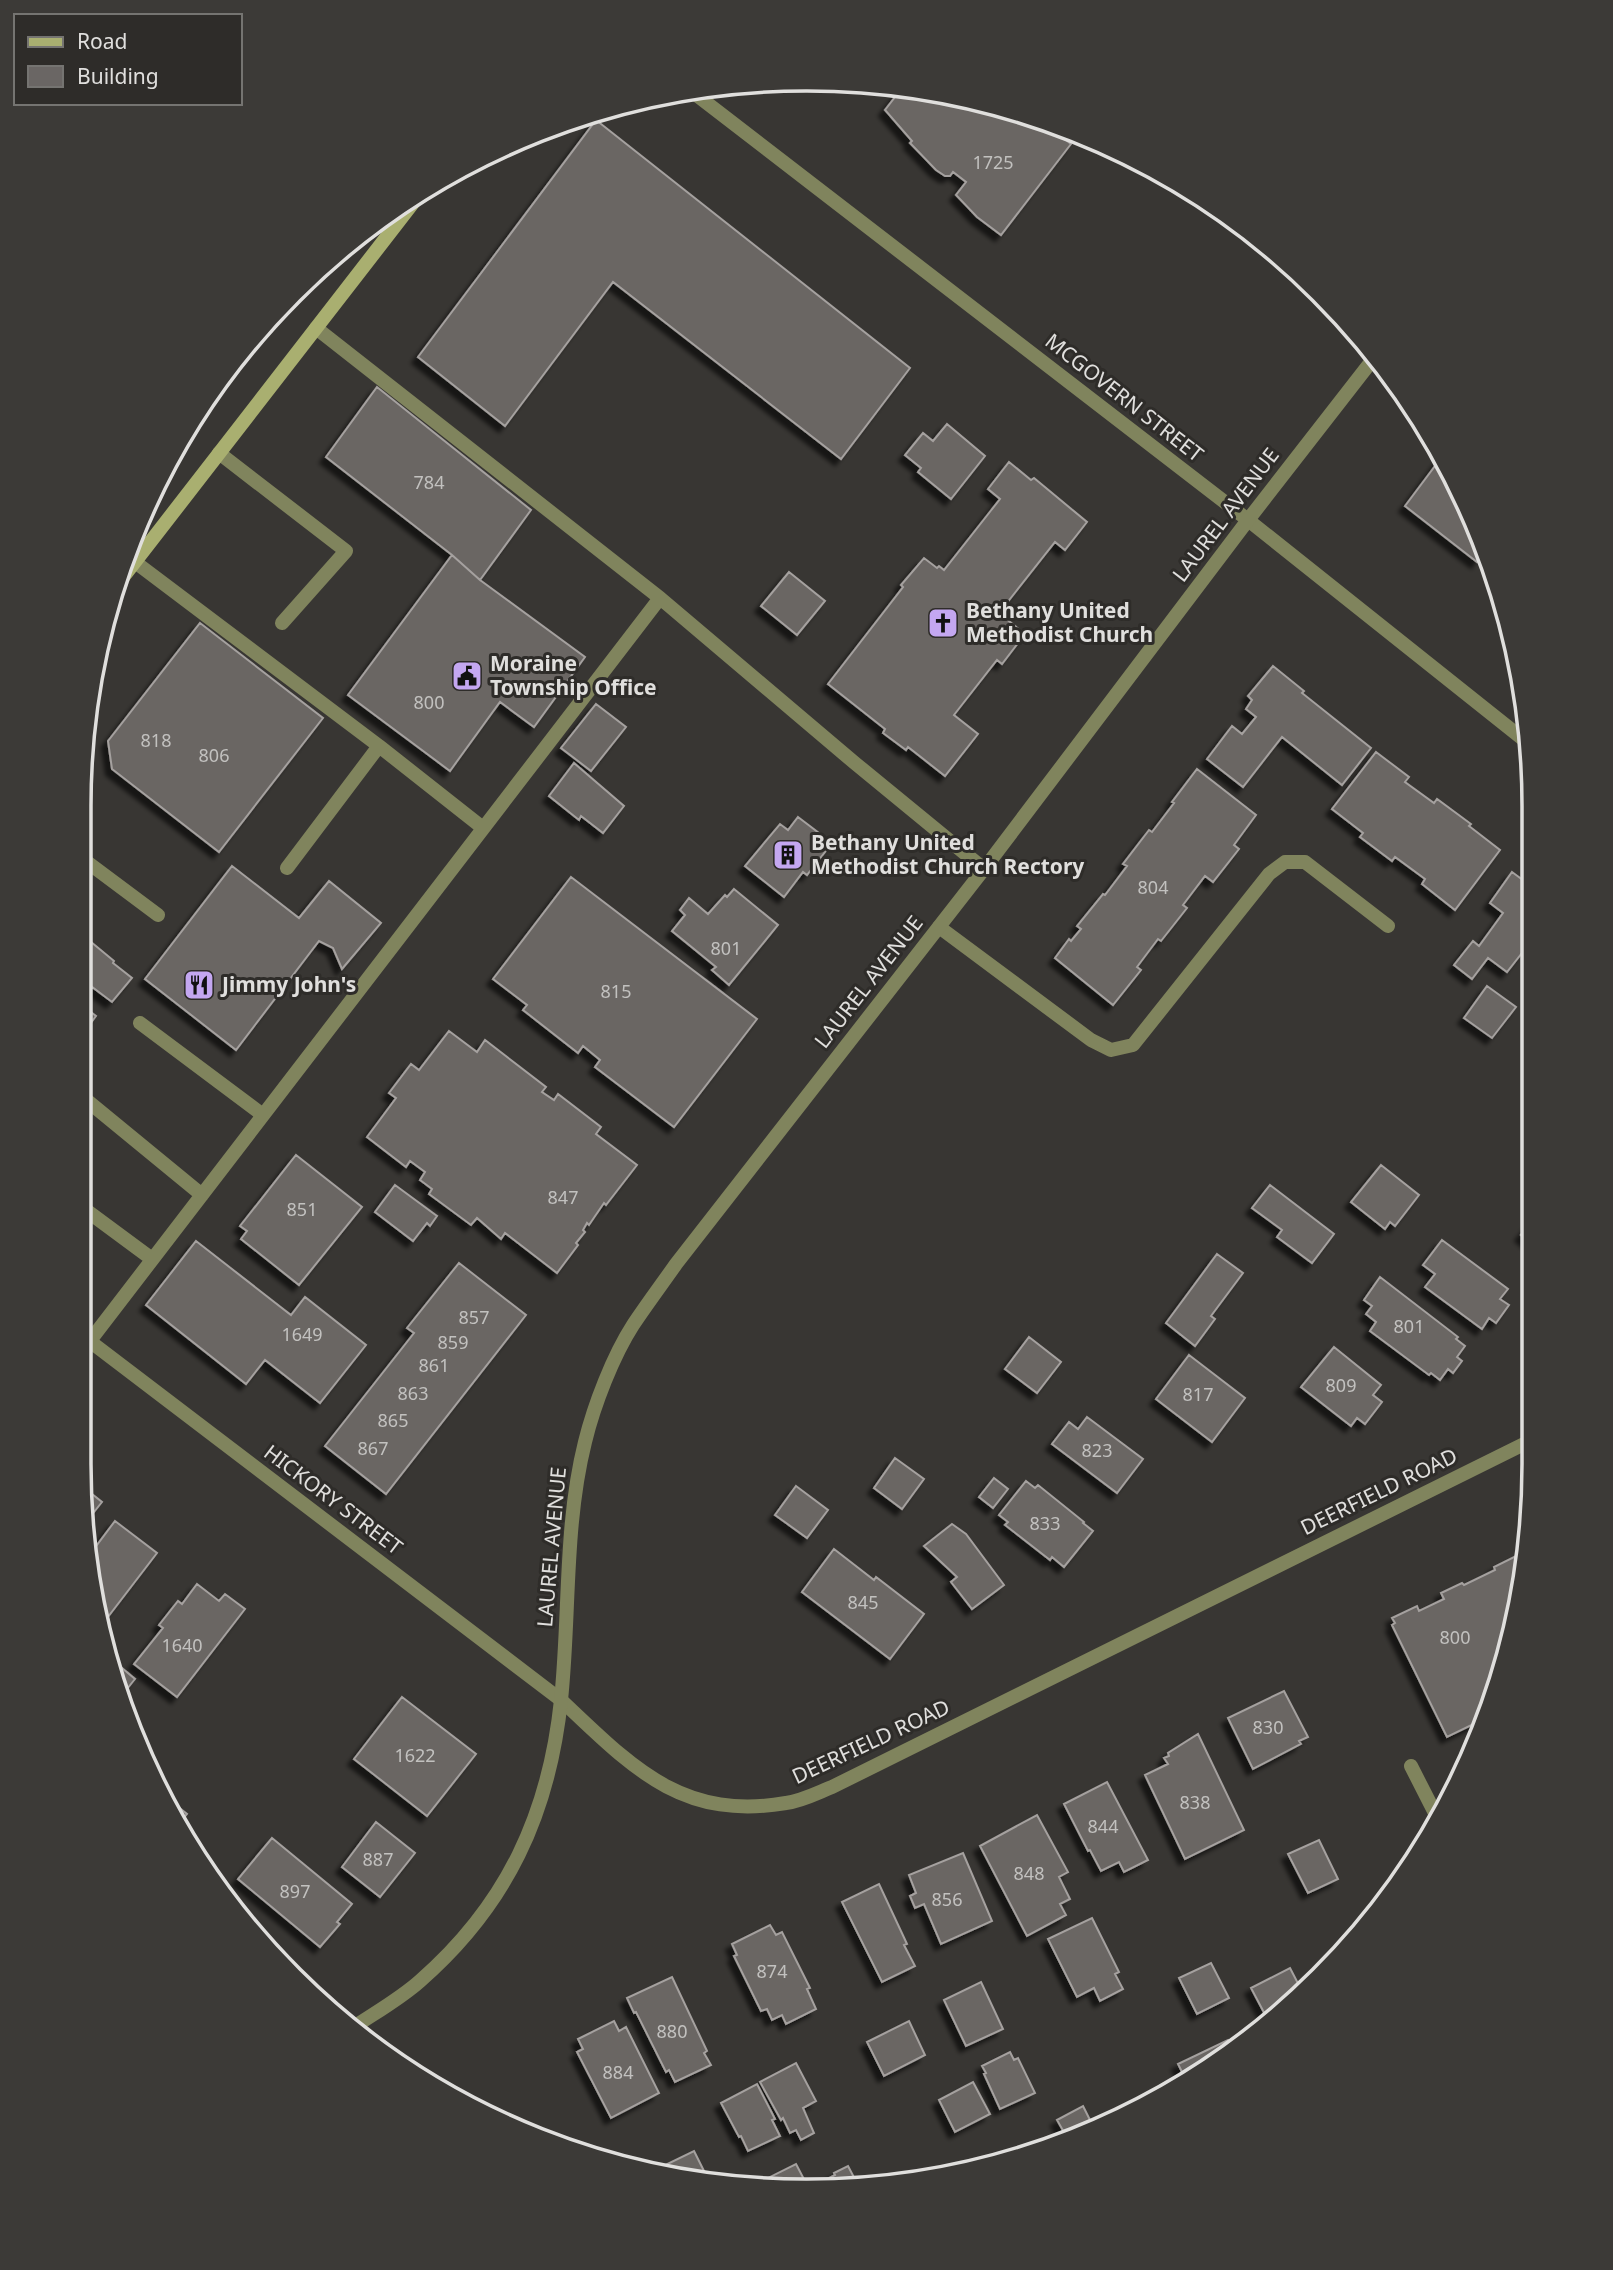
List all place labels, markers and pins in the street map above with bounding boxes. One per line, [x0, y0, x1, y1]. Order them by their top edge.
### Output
place label: Bethany United Methodist Church [966, 596, 1153, 648]
church icon: Bethany United Methodist Church [926, 606, 960, 640]
place label: Moraine Township Office [490, 649, 657, 701]
public building icon: Moraine Township Office [450, 659, 484, 693]
place label: Bethany United Methodist Church Rectory [811, 828, 1084, 880]
building icon: Bethany United Methodist Church Rectory [771, 838, 805, 872]
restaurant icon: Jimmy John's [182, 968, 216, 1002]
place label: Jimmy John's [220, 970, 356, 998]

